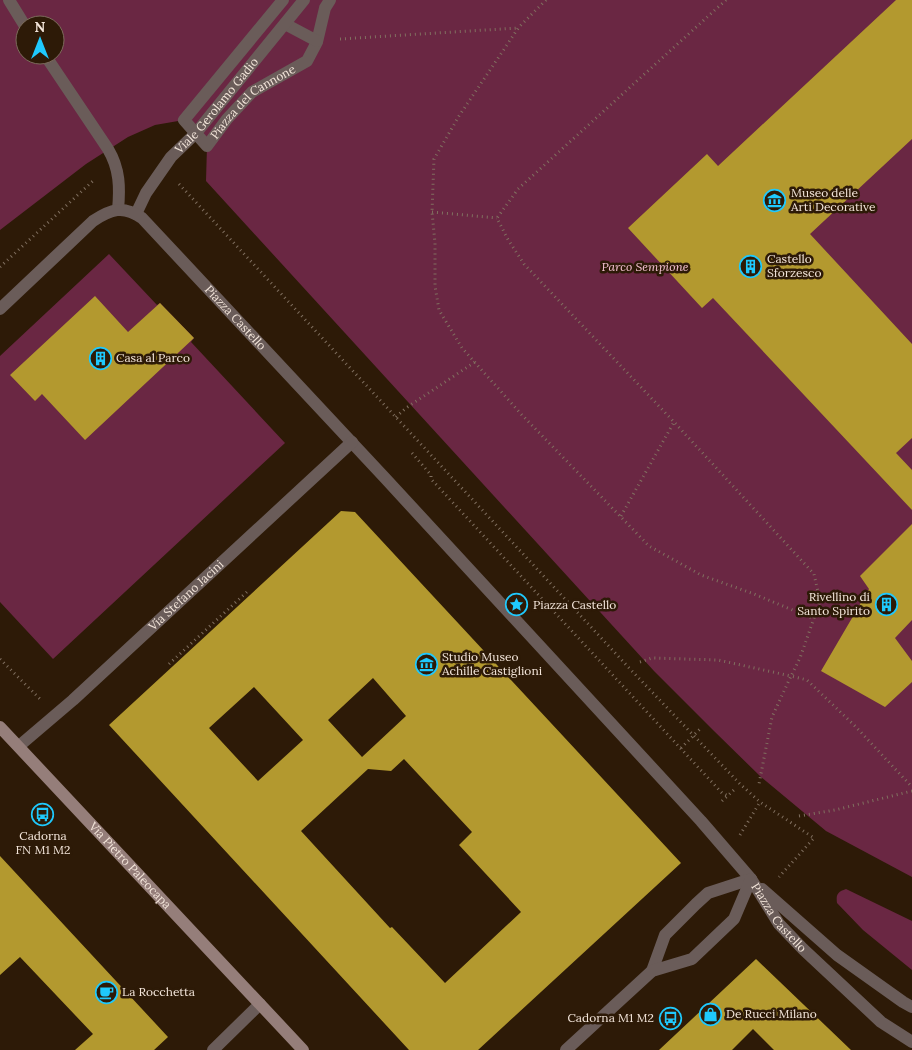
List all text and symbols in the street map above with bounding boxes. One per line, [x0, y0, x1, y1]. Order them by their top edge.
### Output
north arrow [15, 15, 65, 65]
text: N [35, 18, 46, 36]
street label: Viale Gerolamo Gadio [171, 54, 261, 157]
street label: Piazza del Cannone [207, 61, 298, 142]
place label: Museo delle Arti Decorative [790, 185, 876, 214]
museum icon: Museo delle Arti Decorative [763, 188, 787, 212]
place label: Castello Sforzesco [767, 251, 821, 280]
building icon: Castello Sforzesco [739, 254, 763, 278]
park label: Parco Sempione [601, 259, 689, 274]
street label: Piazza Castello [202, 282, 270, 353]
building icon: Casa al Parco [88, 346, 112, 370]
place label: Casa al Parco [116, 350, 190, 365]
street label: Via Stefano Jacini [144, 557, 226, 634]
place label: Rivellino di Santo Spirito [797, 589, 870, 618]
building icon: Rivellino di Santo Spirito [874, 592, 898, 616]
place icon: Piazza Castello [505, 593, 529, 617]
place label: Piazza Castello [533, 597, 616, 612]
place label: Studio Museo Achille Castiglioni [441, 649, 542, 678]
museum icon: Studio Museo Achille Castiglioni [414, 652, 438, 676]
bus stop icon: Cadorna FN M1 M2 [31, 803, 55, 827]
street label: Via Pietro Paleocapa [85, 818, 175, 912]
place label: Cadorna FN M1 M2 [16, 828, 70, 857]
street label: Piazza Castello [748, 880, 810, 955]
cafe icon: La Rocchetta [94, 980, 118, 1004]
place label: La Rocchetta [122, 984, 195, 999]
shop icon: De Rucci Milano [698, 1002, 722, 1026]
bus stop icon: Cadorna M1 M2 [658, 1006, 682, 1030]
place label: De Rucci Milano [726, 1006, 817, 1021]
place label: Cadorna M1 M2 [567, 1010, 654, 1025]

